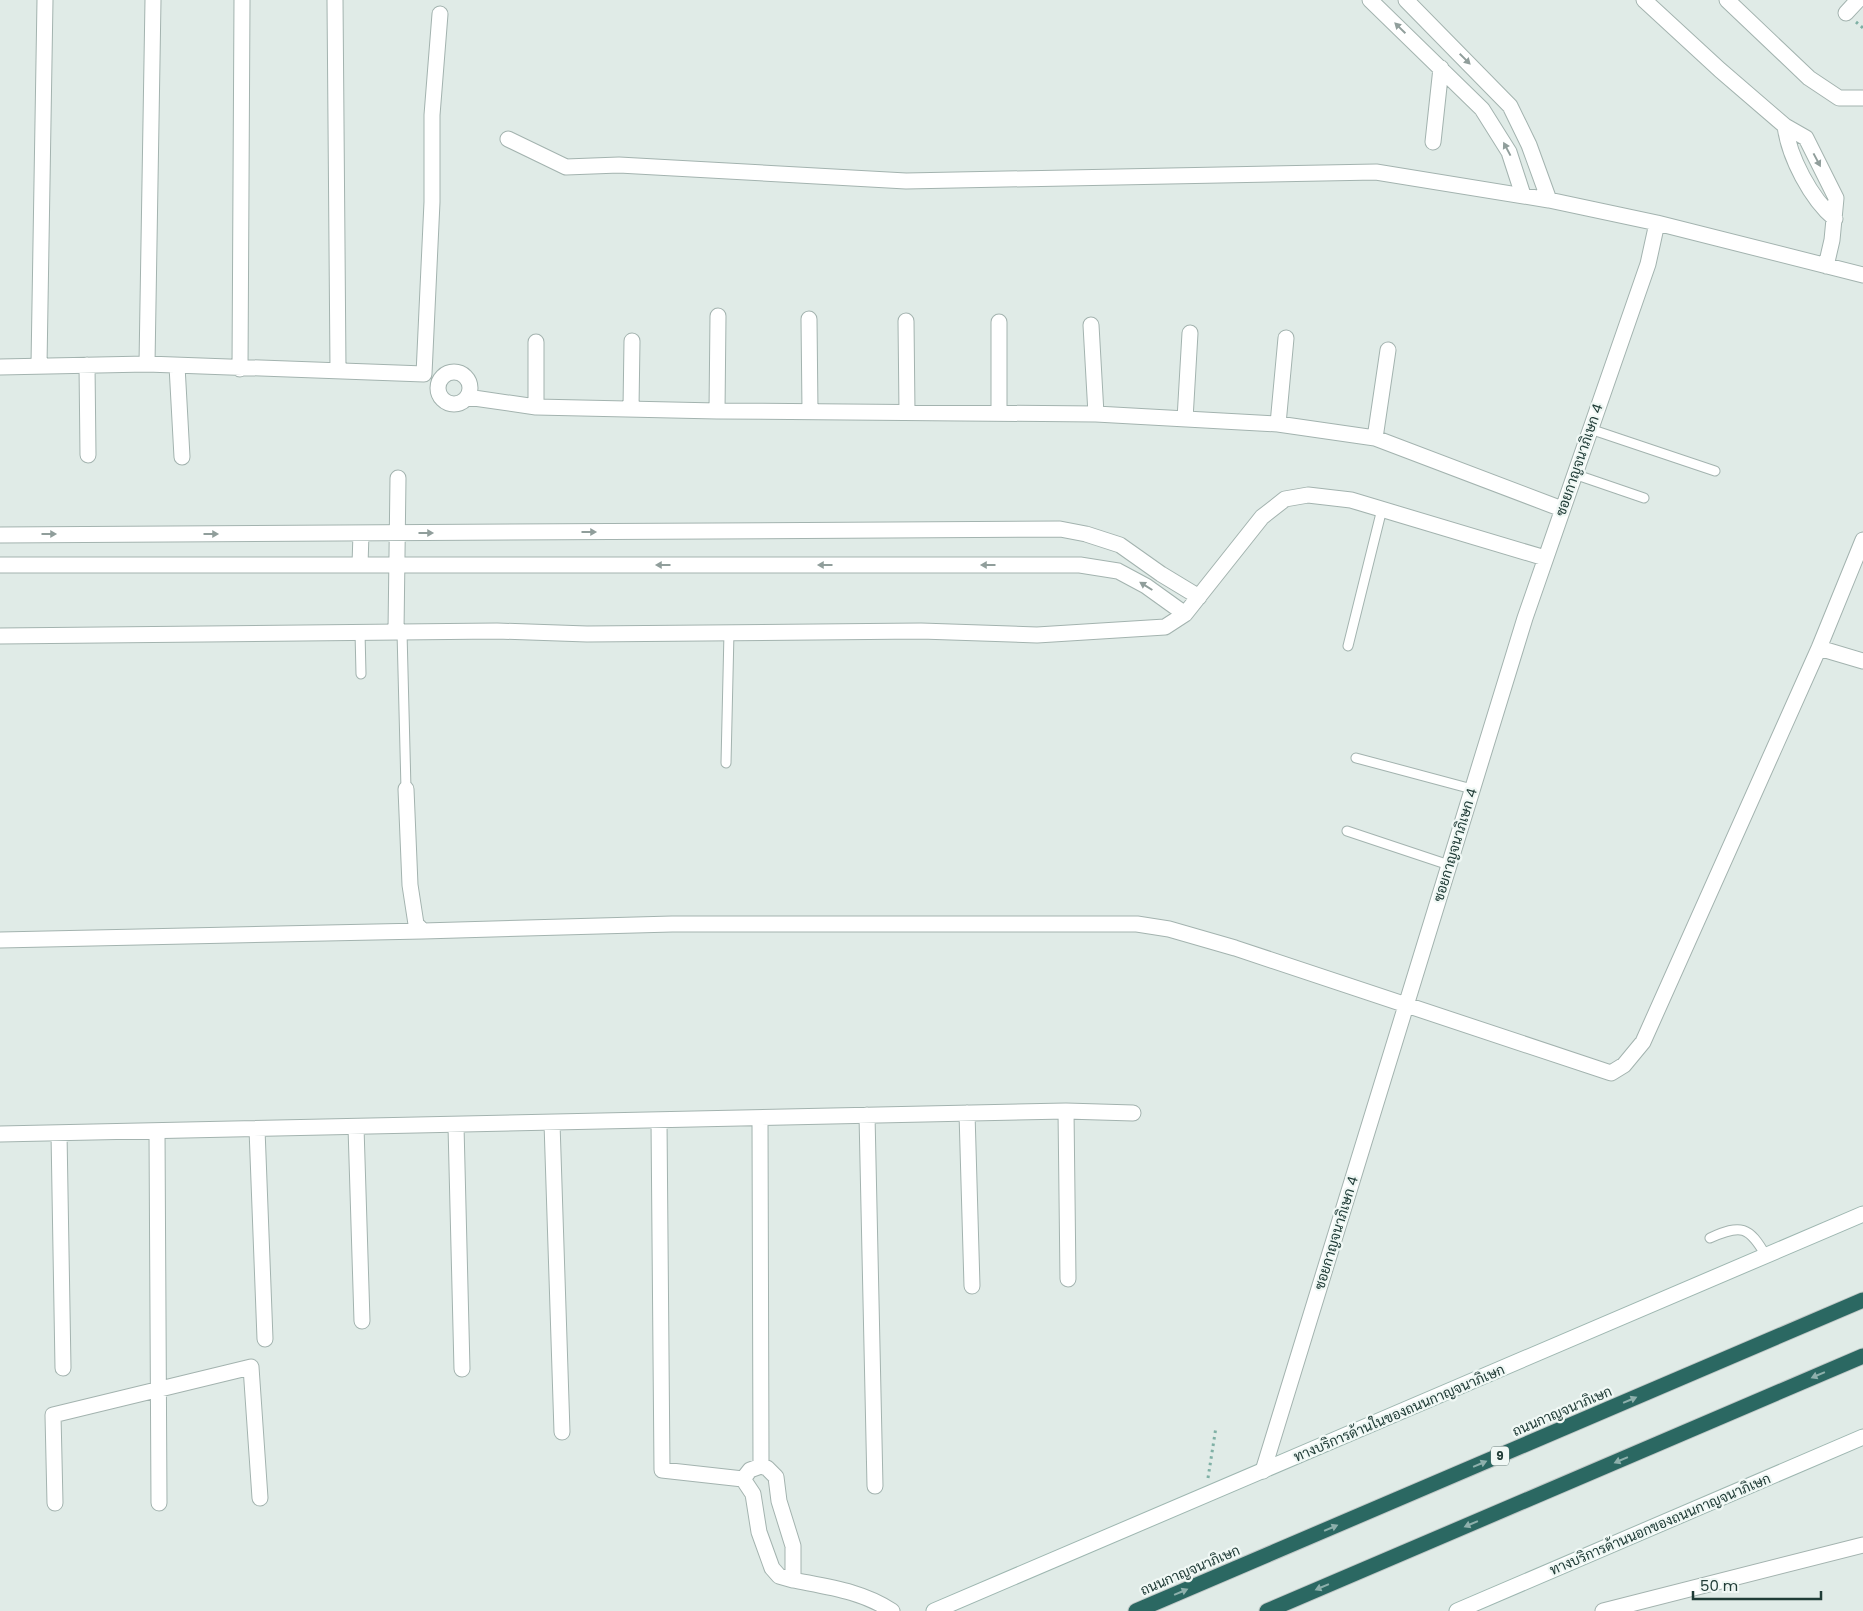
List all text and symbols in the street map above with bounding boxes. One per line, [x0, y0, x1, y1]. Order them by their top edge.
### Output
one-way arrow [1394, 22, 1406, 34]
one-way arrow [1459, 53, 1471, 65]
one-way arrow [1502, 143, 1511, 156]
one-way arrow [1813, 153, 1821, 167]
street label: ซอยกาญจนาภิเษก 4 [1550, 401, 1608, 519]
one-way arrow [581, 528, 597, 536]
one-way arrow [418, 529, 434, 537]
one-way arrow [41, 530, 57, 538]
one-way arrow [203, 530, 219, 538]
one-way arrow [654, 561, 670, 569]
one-way arrow [817, 561, 833, 569]
one-way arrow [979, 561, 995, 569]
one-way arrow [1139, 582, 1152, 591]
street label: ซอยกาญจนาภิเษก 4 [1428, 786, 1482, 904]
street label: ซอยกาญจนาภิเษก 4 [1309, 1174, 1363, 1292]
street label: ทางบริการด้านในของถนนกาญจนาภิเษก [1290, 1359, 1508, 1467]
one-way arrow [1810, 1371, 1825, 1379]
street label: ถนนกาญจนาภิเษก [1509, 1381, 1615, 1441]
one-way arrow [1622, 1396, 1637, 1404]
road number: 9 [1491, 1446, 1509, 1465]
one-way arrow [1613, 1456, 1628, 1464]
one-way arrow [1473, 1460, 1488, 1468]
street label: ทางบริการด้านนอกของถนนกาญจนาภิเษก [1546, 1468, 1774, 1580]
one-way arrow [1464, 1520, 1478, 1528]
one-way arrow [1324, 1523, 1338, 1531]
street label: ถนนกาญจนาภิเษก [1137, 1540, 1243, 1600]
scale bar [1693, 1568, 1820, 1600]
text: 50 m [1700, 1575, 1738, 1596]
one-way arrow [1315, 1584, 1329, 1592]
one-way arrow [1174, 1587, 1188, 1595]

